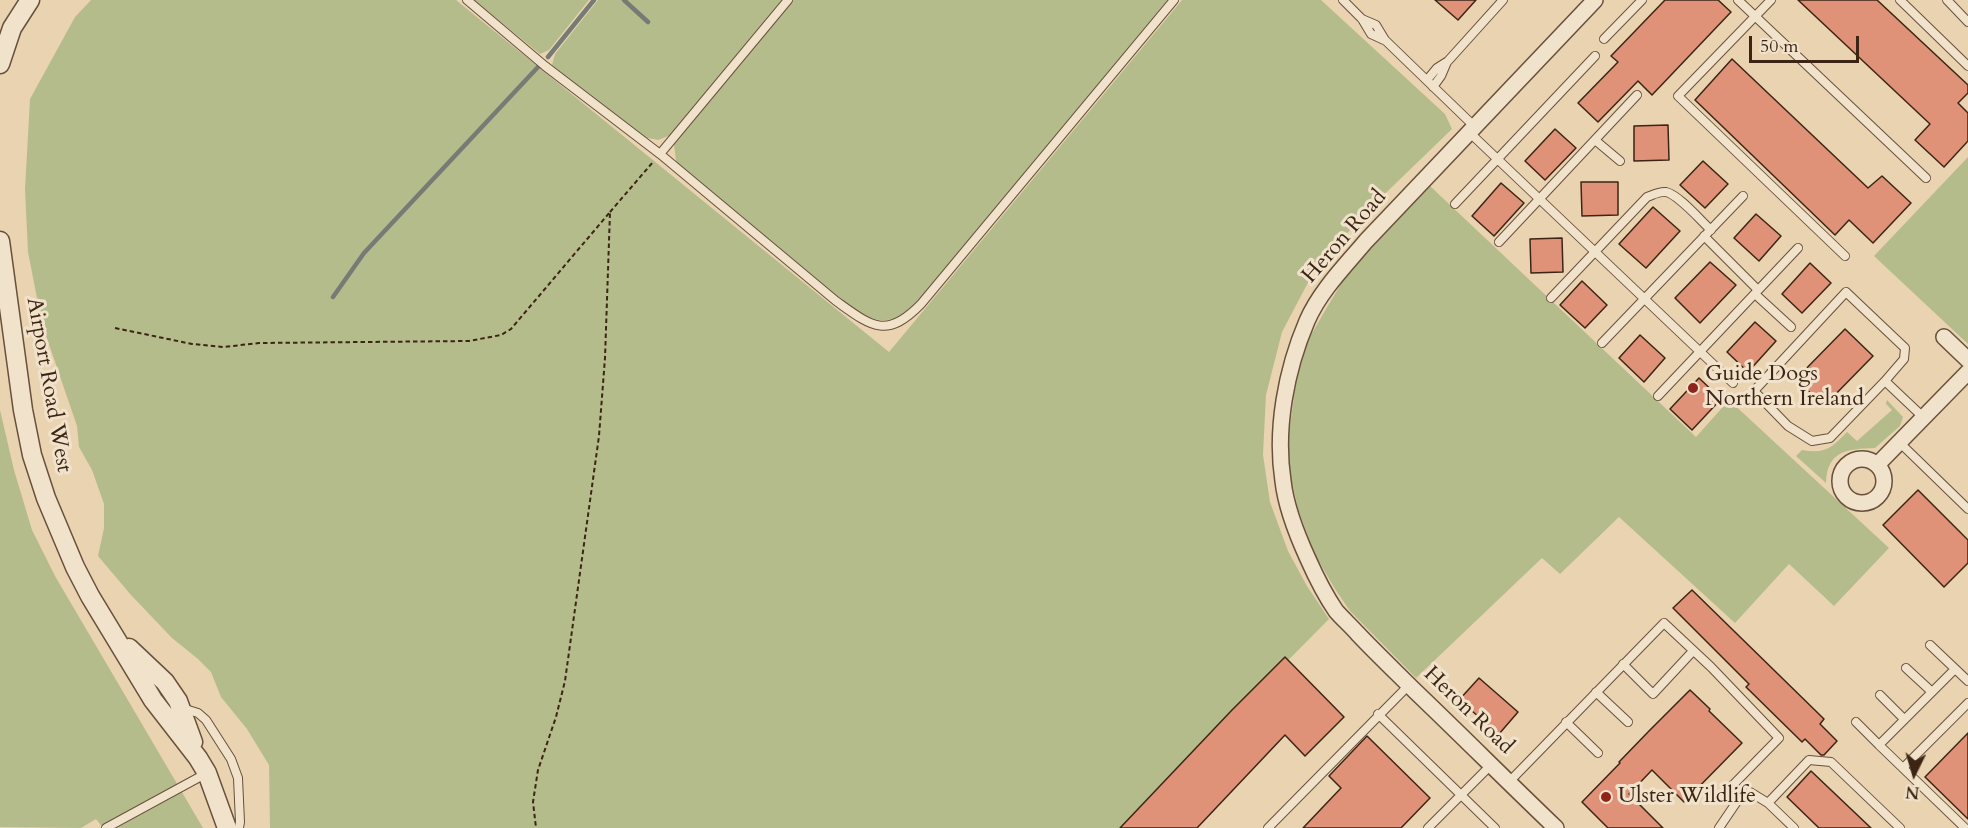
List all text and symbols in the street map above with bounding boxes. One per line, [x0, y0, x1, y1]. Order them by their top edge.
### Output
scale bar [1752, 24, 1862, 62]
text: 50 m [1760, 34, 1799, 59]
street label: Heron Road [1297, 185, 1393, 289]
street label: Airport Road West [20, 295, 76, 475]
place label: Guide Dogs Northern Ireland [1705, 362, 1864, 414]
marker: Guide Dogs Northern Ireland [1686, 381, 1700, 395]
street label: Heron Road [1417, 662, 1519, 760]
north arrow [1884, 744, 1944, 804]
text: N [1905, 780, 1920, 803]
place label: Ulster Wildlife [1618, 784, 1756, 810]
marker: Ulster Wildlife [1599, 790, 1613, 804]

